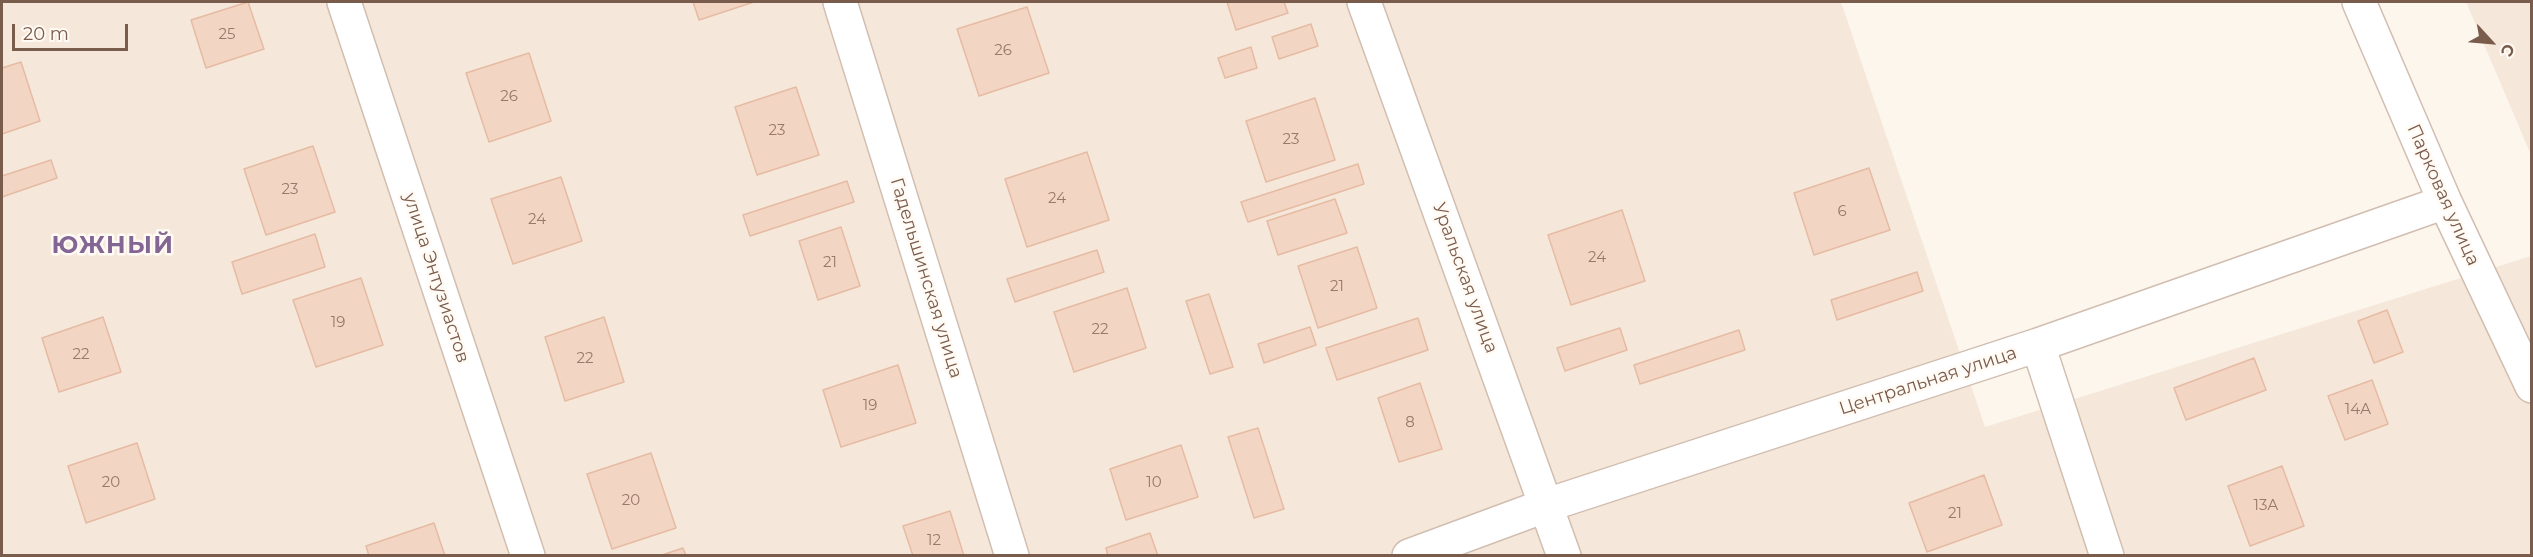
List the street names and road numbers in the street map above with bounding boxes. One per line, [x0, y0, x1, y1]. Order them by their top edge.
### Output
street label: Парковая улица [2402, 121, 2484, 269]
street label: Гадельшинская улица [885, 175, 967, 381]
street label: улица Энтузиастов [398, 190, 474, 366]
street label: Уральская улица [1428, 200, 1502, 356]
street label: Центральная улица [1837, 342, 2019, 420]

